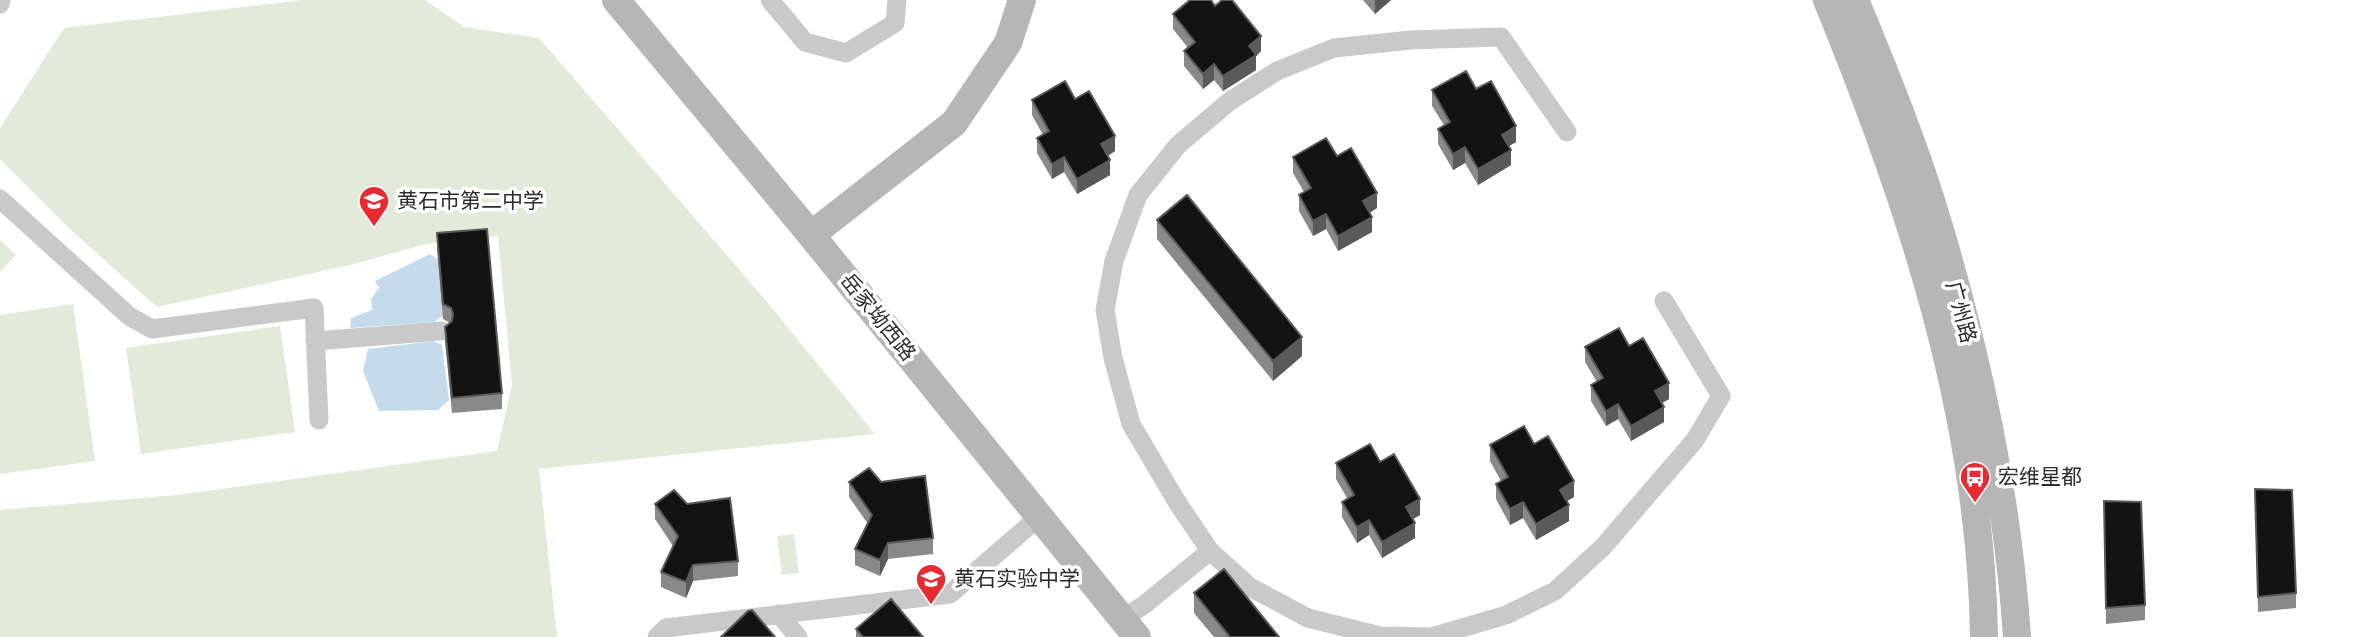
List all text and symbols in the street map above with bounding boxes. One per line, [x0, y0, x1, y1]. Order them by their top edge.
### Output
school or university icon: 黄石市第二中学 [357, 184, 391, 228]
place label: 黄石市第二中学 [397, 188, 544, 212]
street label: 岳家坳西路 [836, 268, 921, 365]
street label: 广州路 [1942, 278, 1982, 345]
bus stop icon: 宏维星都 [1958, 460, 1992, 504]
place label: 宏维星都 [1998, 464, 2082, 488]
school or university icon: 黄石实验中学 [914, 562, 948, 606]
place label: 黄石实验中学 [954, 566, 1080, 590]

